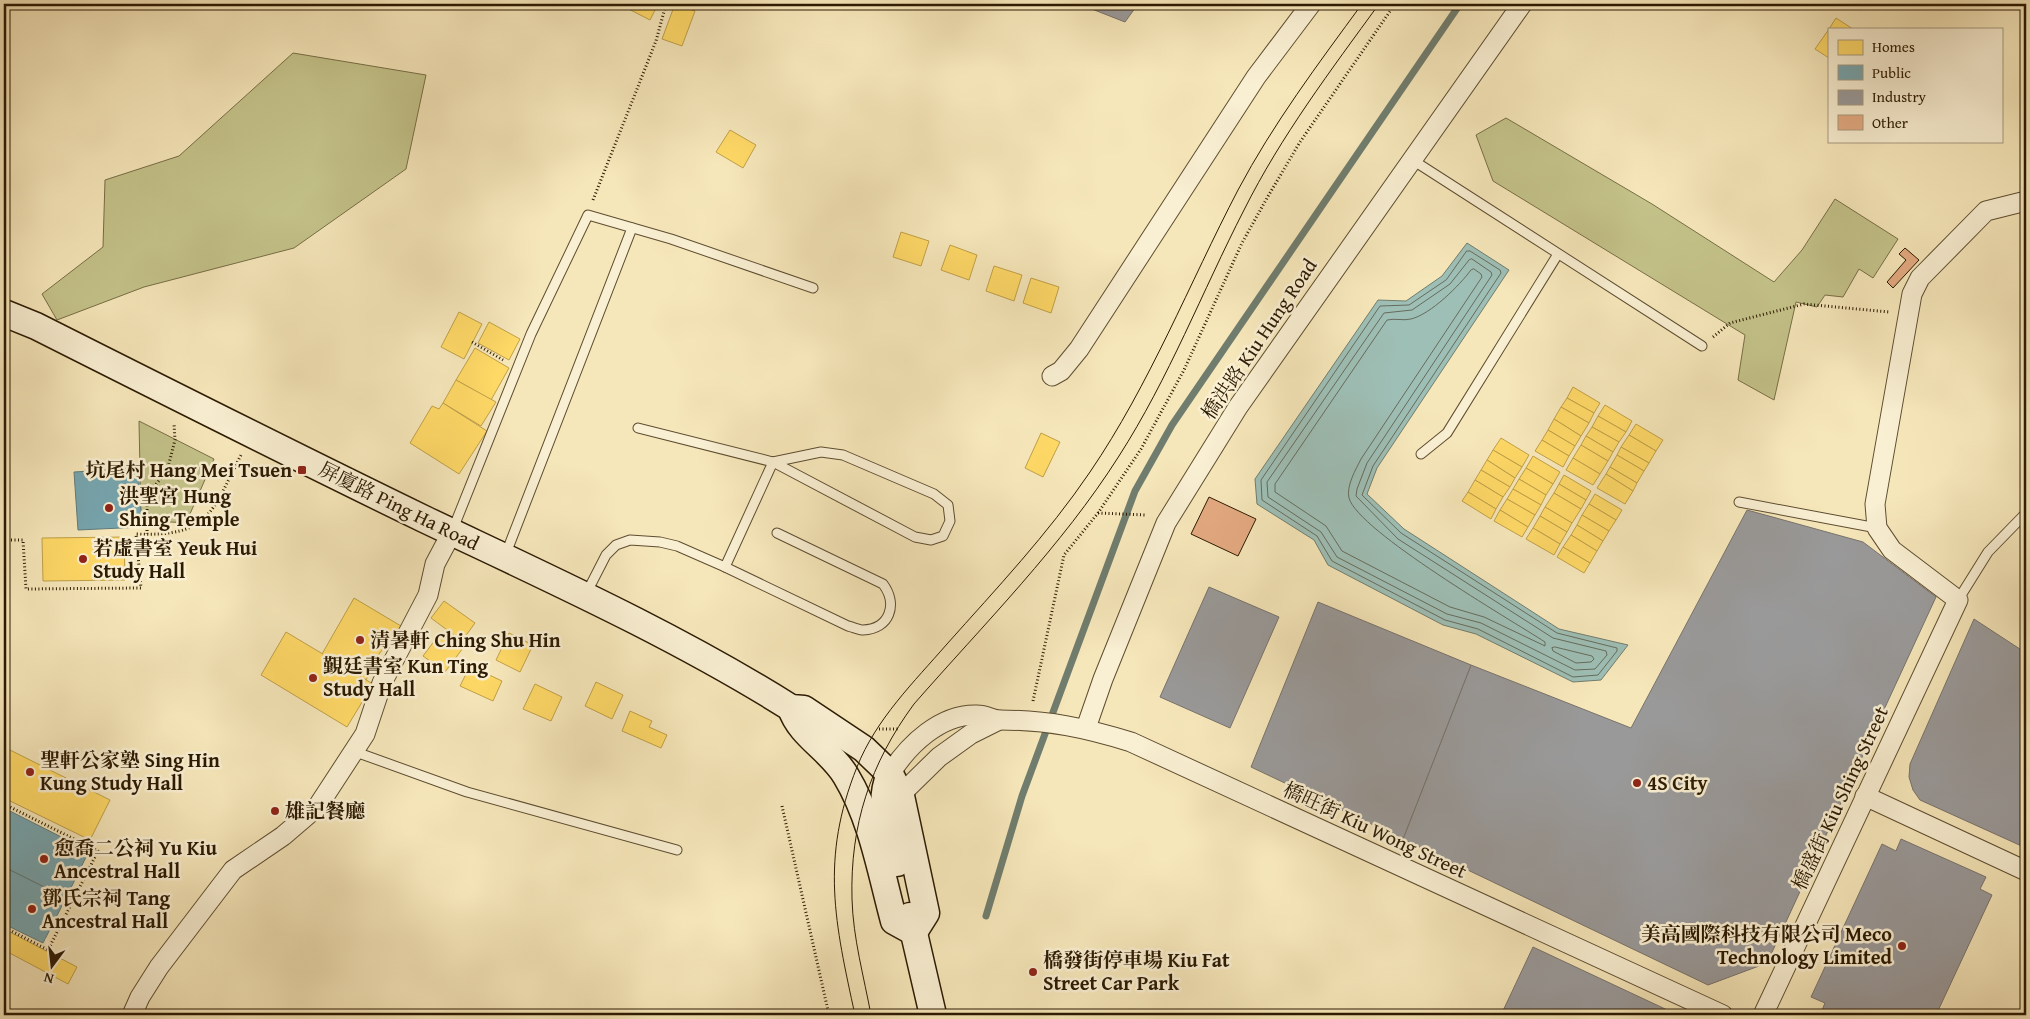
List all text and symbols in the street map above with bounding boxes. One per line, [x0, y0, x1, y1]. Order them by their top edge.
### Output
legend [1828, 28, 2002, 142]
text: Homes [1872, 36, 1915, 57]
text: Public [1872, 62, 1911, 83]
text: Industry [1872, 86, 1927, 107]
text: Other [1872, 112, 1908, 133]
street label: 橋洪路 Kiu Hung Road [1194, 252, 1324, 425]
street label: 屏廈路 Ping Ha Road [314, 454, 485, 557]
place label: 坑尾村 Hang Mei Tsuen [86, 455, 292, 484]
marker: 坑尾村 Hang Mei Tsuen [296, 464, 308, 476]
place label: 洪聖宮 Hung Shing Temple [119, 481, 240, 533]
marker: 洪聖宮 Hung Shing Temple [103, 502, 115, 514]
place label: 若虛書室 Yeuk Hui Study Hall [93, 533, 257, 585]
marker: 若虛書室 Yeuk Hui Study Hall [77, 553, 89, 565]
place label: 清暑軒 Ching Shu Hin [370, 625, 561, 654]
marker: 清暑軒 Ching Shu Hin [354, 634, 366, 646]
place label: 覲廷書室 Kun Ting Study Hall [323, 651, 489, 703]
marker: 覲廷書室 Kun Ting Study Hall [307, 672, 319, 684]
street label: 橋盛街 Kiu Shing Street [1784, 701, 1895, 894]
place label: 聖軒公家塾 Sing Hin Kung Study Hall [40, 745, 220, 797]
marker: 聖軒公家塾 Sing Hin Kung Study Hall [24, 766, 36, 778]
place label: 4S City [1647, 768, 1708, 797]
street label: 橋旺街 Kiu Wong Street [1279, 774, 1472, 885]
marker: 4S City [1631, 777, 1643, 789]
place label: 雄記餐廳 [285, 796, 365, 825]
marker: 雄記餐廳 [269, 805, 281, 817]
place label: 愈喬二公祠 Yu Kiu Ancestral Hall [54, 833, 217, 885]
marker: 愈喬二公祠 Yu Kiu Ancestral Hall [38, 853, 50, 865]
place label: 鄧氏宗祠 Tang Ancestral Hall [42, 883, 170, 935]
marker: 鄧氏宗祠 Tang Ancestral Hall [26, 903, 38, 915]
place label: 美高國際科技有限公司 Meco Technology Limited [1641, 919, 1893, 971]
marker: 美高國際科技有限公司 Meco Technology Limited [1896, 940, 1908, 952]
north arrow [28, 942, 78, 992]
place label: 橋發街停車場 Kiu Fat Street Car Park [1043, 945, 1230, 997]
marker: 橋發街停車場 Kiu Fat Street Car Park [1027, 966, 1039, 978]
text: N [41, 968, 56, 989]

